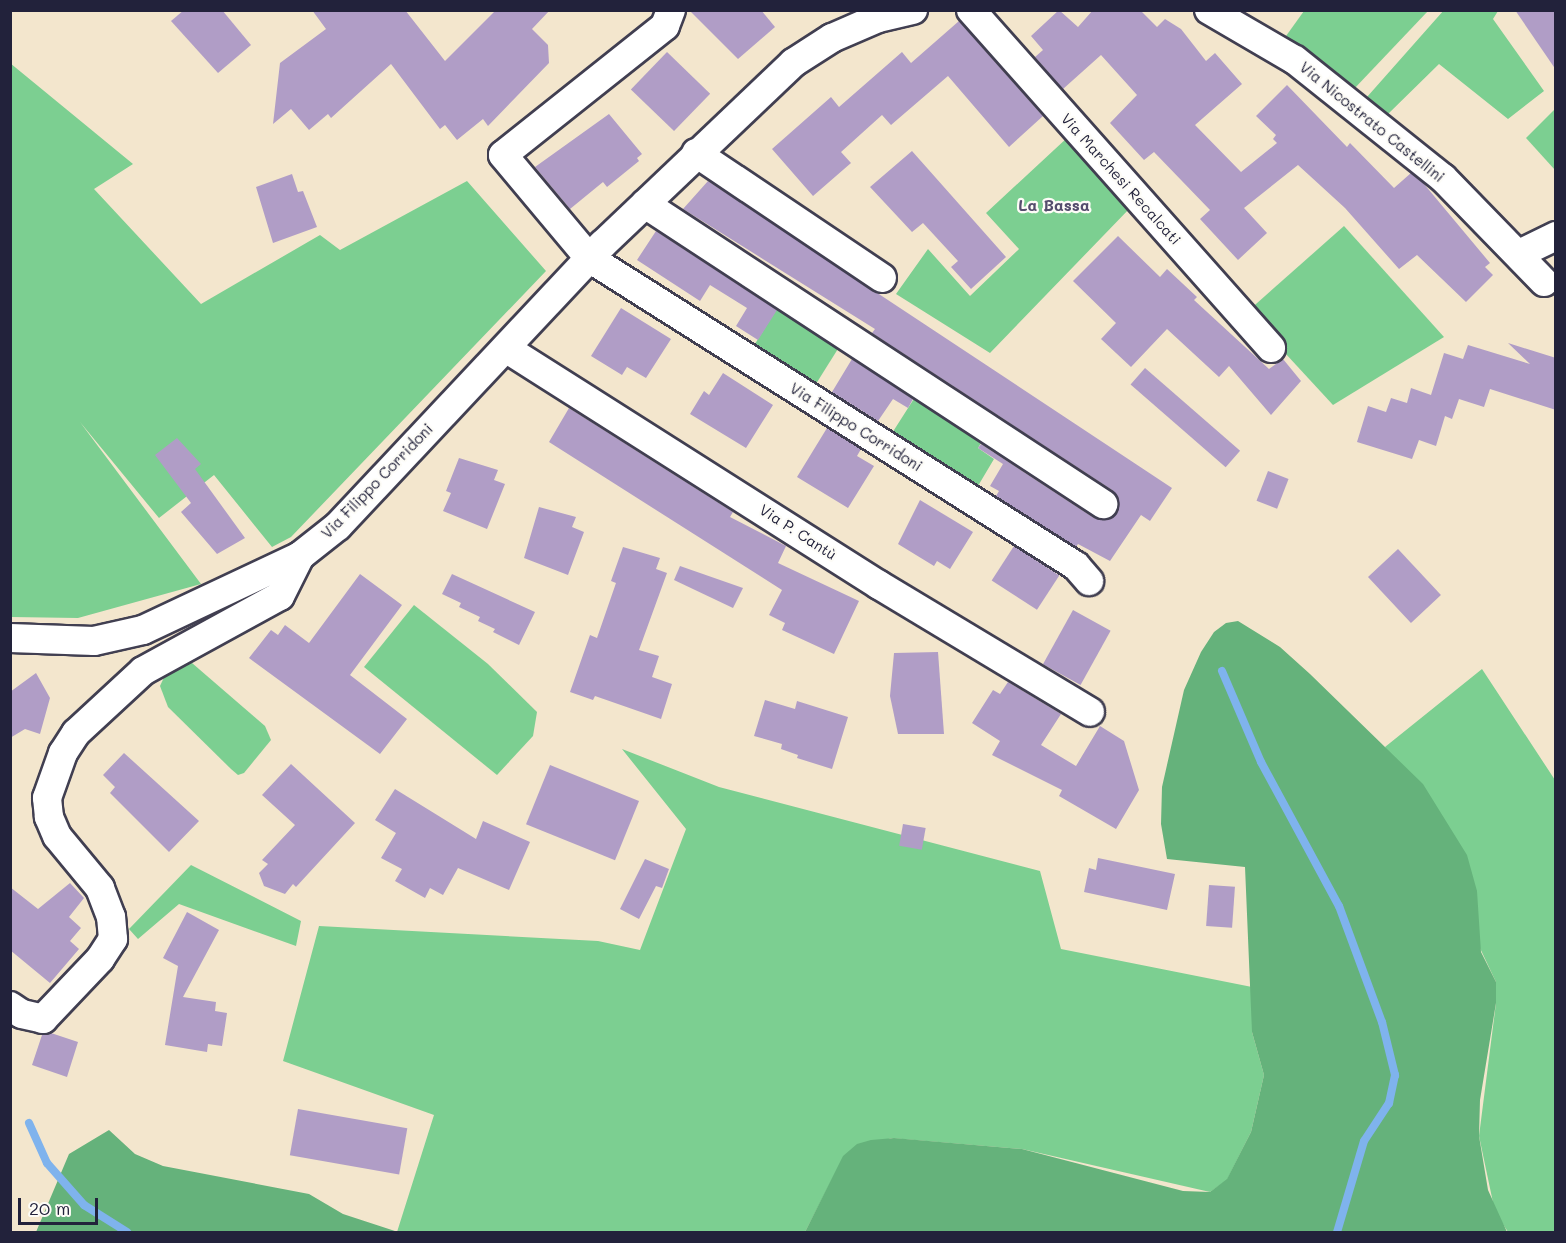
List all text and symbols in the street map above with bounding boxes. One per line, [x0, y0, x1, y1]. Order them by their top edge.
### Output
street label: Via Nicostrato Castellini [1296, 58, 1448, 186]
street label: Via Marchesi Recalcati [1057, 110, 1185, 248]
district label: La Bassa [1018, 195, 1090, 215]
street label: Via Filippo Corridoni [787, 379, 925, 475]
street label: Via Filippo Corridoni [318, 420, 436, 542]
street label: Via P. Cantù [756, 500, 840, 564]
scale bar [21, 1186, 100, 1224]
text: 20 m [29, 1196, 70, 1220]

